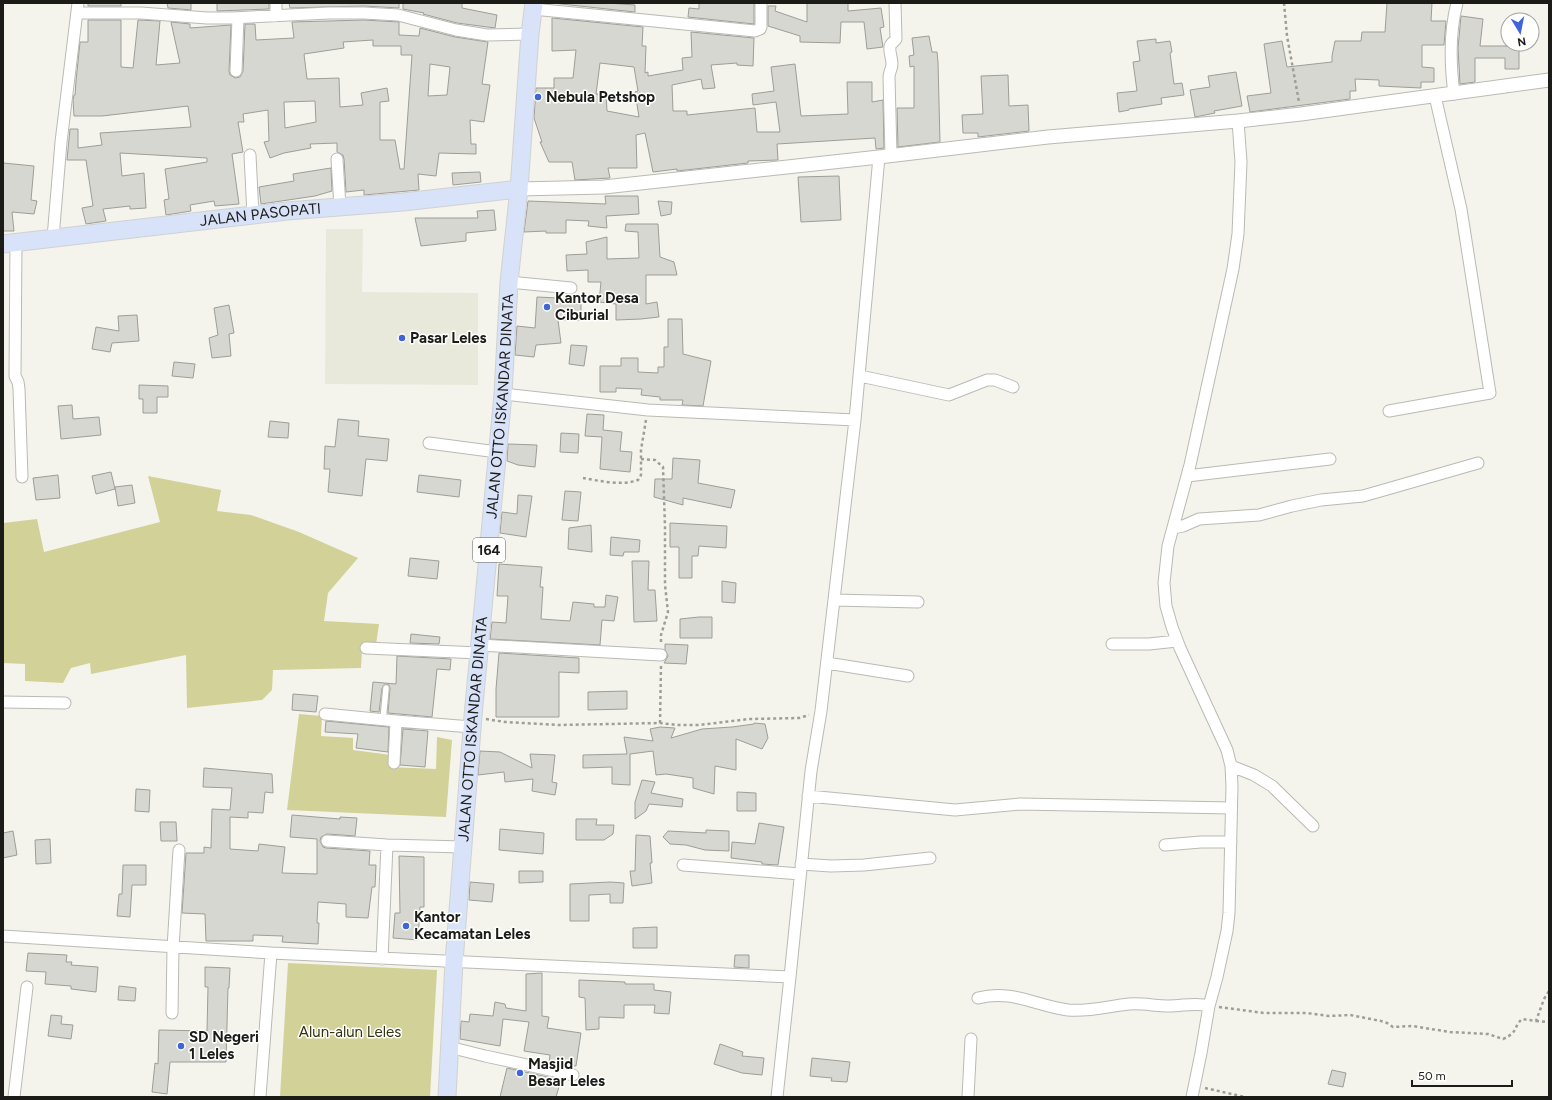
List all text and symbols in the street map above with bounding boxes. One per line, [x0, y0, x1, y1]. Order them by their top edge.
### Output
north arrow [1500, 12, 1540, 52]
text: N [1516, 34, 1527, 48]
place label: Nebula Petshop [546, 88, 655, 106]
marker: Nebula Petshop [533, 92, 543, 102]
street label: JALAN PASOPATI [199, 199, 322, 230]
place label: Kantor Desa Ciburial [555, 289, 639, 324]
street label: JALAN OTTO ISKANDAR DINATA [482, 293, 517, 520]
marker: Kantor Desa Ciburial [542, 302, 552, 312]
place label: Pasar Leles [410, 329, 487, 347]
marker: Pasar Leles [397, 333, 407, 343]
road number: 164 [473, 538, 505, 562]
street label: JALAN OTTO ISKANDAR DINATA [454, 616, 491, 842]
place label: Kantor Kecamatan Leles [414, 908, 530, 943]
marker: Kantor Kecamatan Leles [401, 921, 411, 931]
park label: Alun-alun Leles [299, 1023, 401, 1041]
place label: SD Negeri 1 Leles [189, 1028, 259, 1063]
marker: SD Negeri 1 Leles [176, 1041, 186, 1051]
place label: Masjid Besar Leles [528, 1055, 605, 1090]
scale bar [1412, 1062, 1512, 1088]
marker: Masjid Besar Leles [515, 1068, 525, 1078]
text: 50 m [1418, 1069, 1446, 1083]

